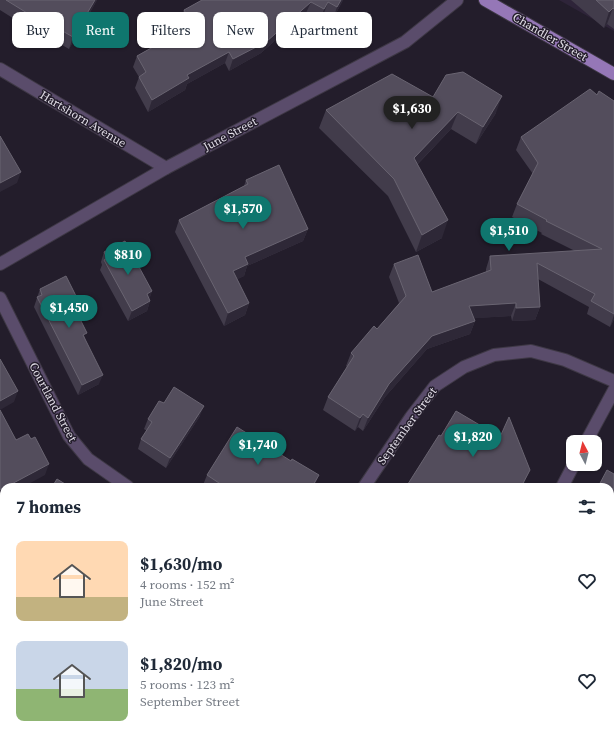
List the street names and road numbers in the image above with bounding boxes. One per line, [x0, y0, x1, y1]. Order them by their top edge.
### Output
street label: Chandler Street [510, 9, 590, 65]
street label: Hartshorn Avenue [37, 87, 129, 151]
street label: June Street [200, 113, 260, 155]
street label: Courtland Street [25, 360, 81, 445]
street label: September Street [374, 384, 441, 468]

